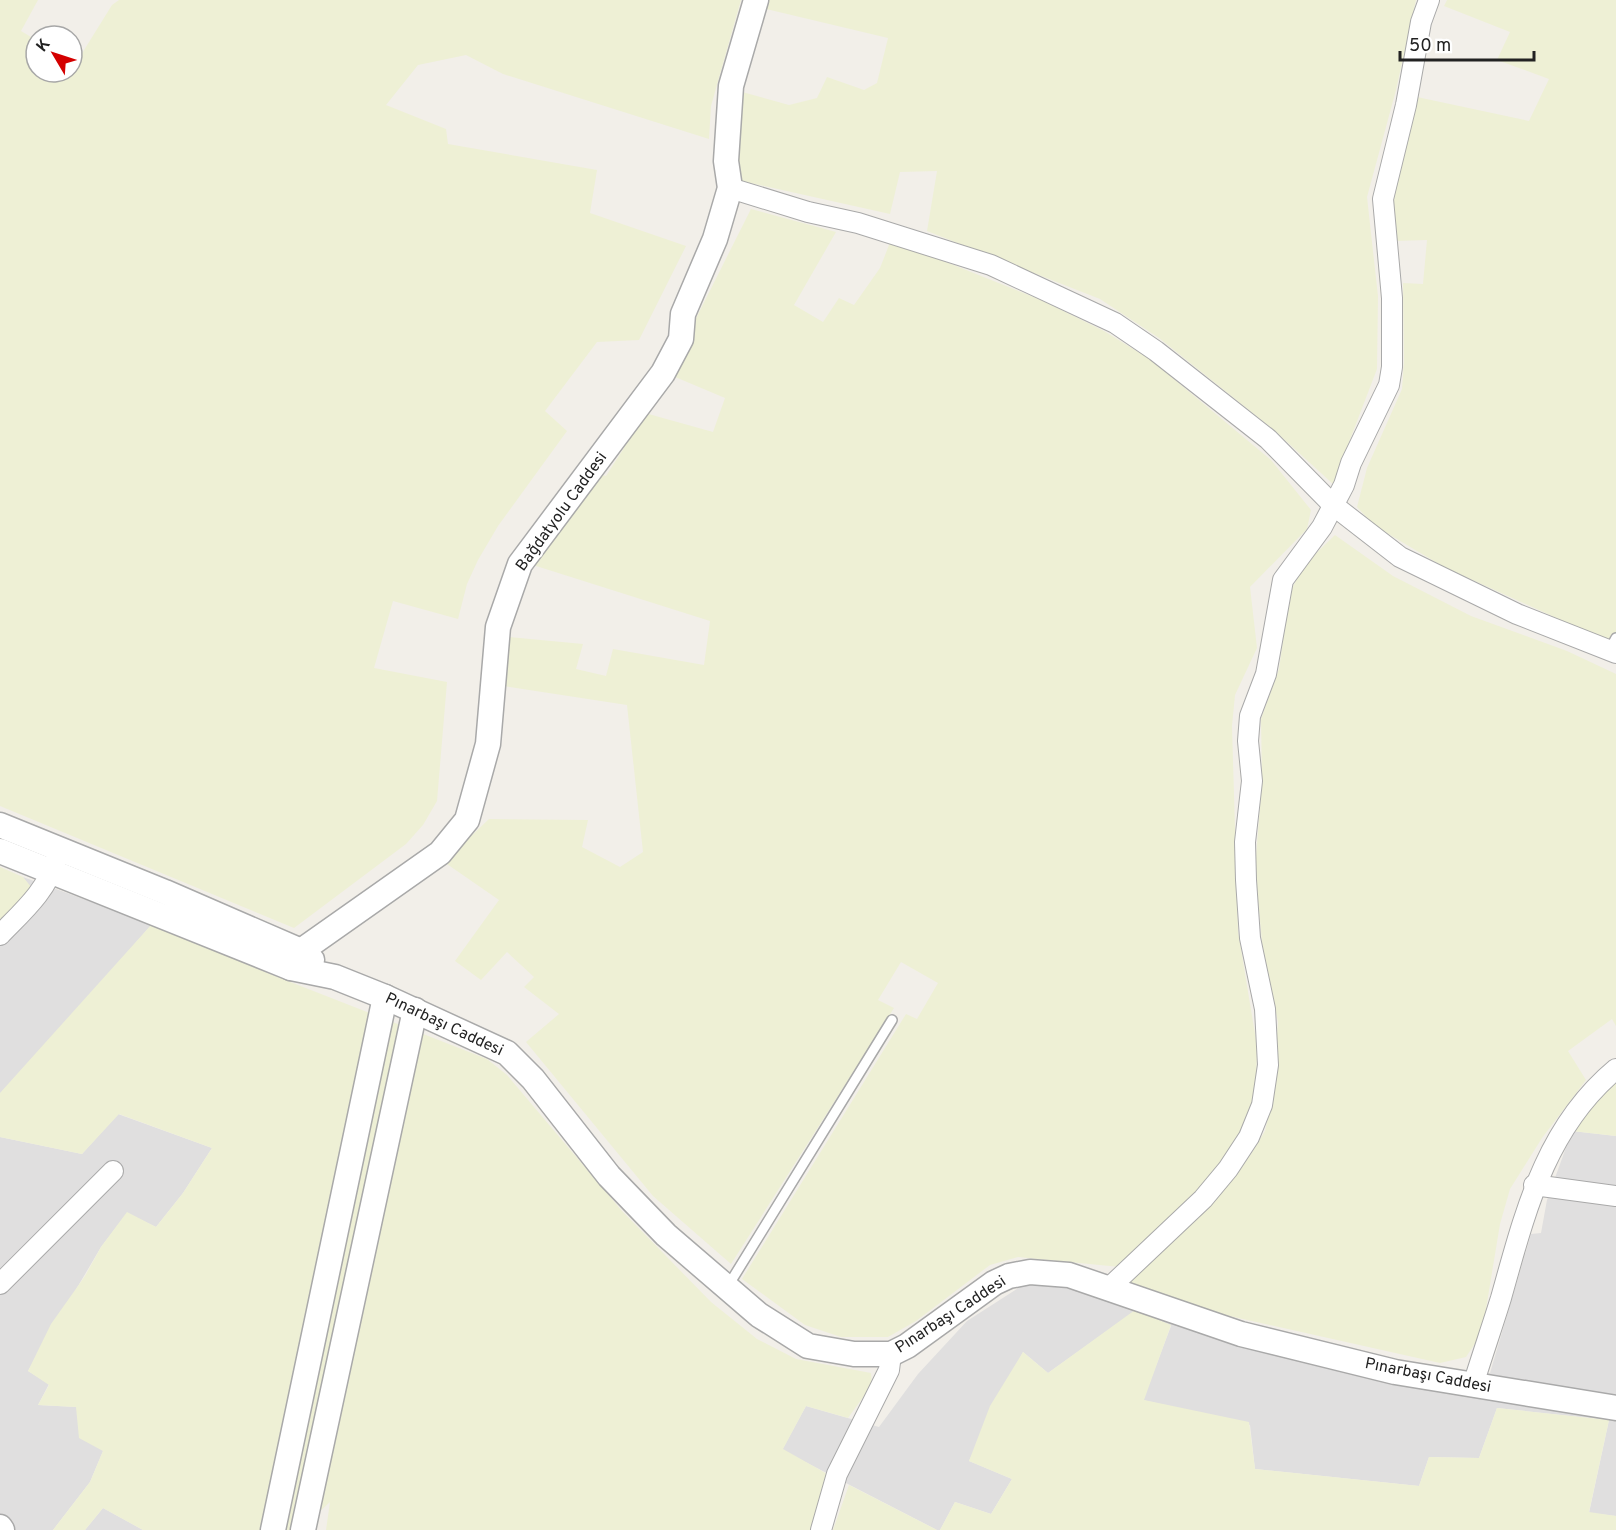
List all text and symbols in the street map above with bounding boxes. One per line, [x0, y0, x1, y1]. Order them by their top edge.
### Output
north arrow [24, 24, 84, 84]
scale bar [1400, 24, 1534, 62]
text: K [33, 35, 55, 57]
text: 50 m [1409, 35, 1451, 58]
street label: Bağdatyolu Caddesi [512, 448, 612, 576]
street label: Pınarbaşı Caddesi [382, 989, 506, 1061]
street label: Pınarbaşı Caddesi [892, 1272, 1010, 1358]
street label: Pınarbaşı Caddesi [1363, 1354, 1493, 1398]

